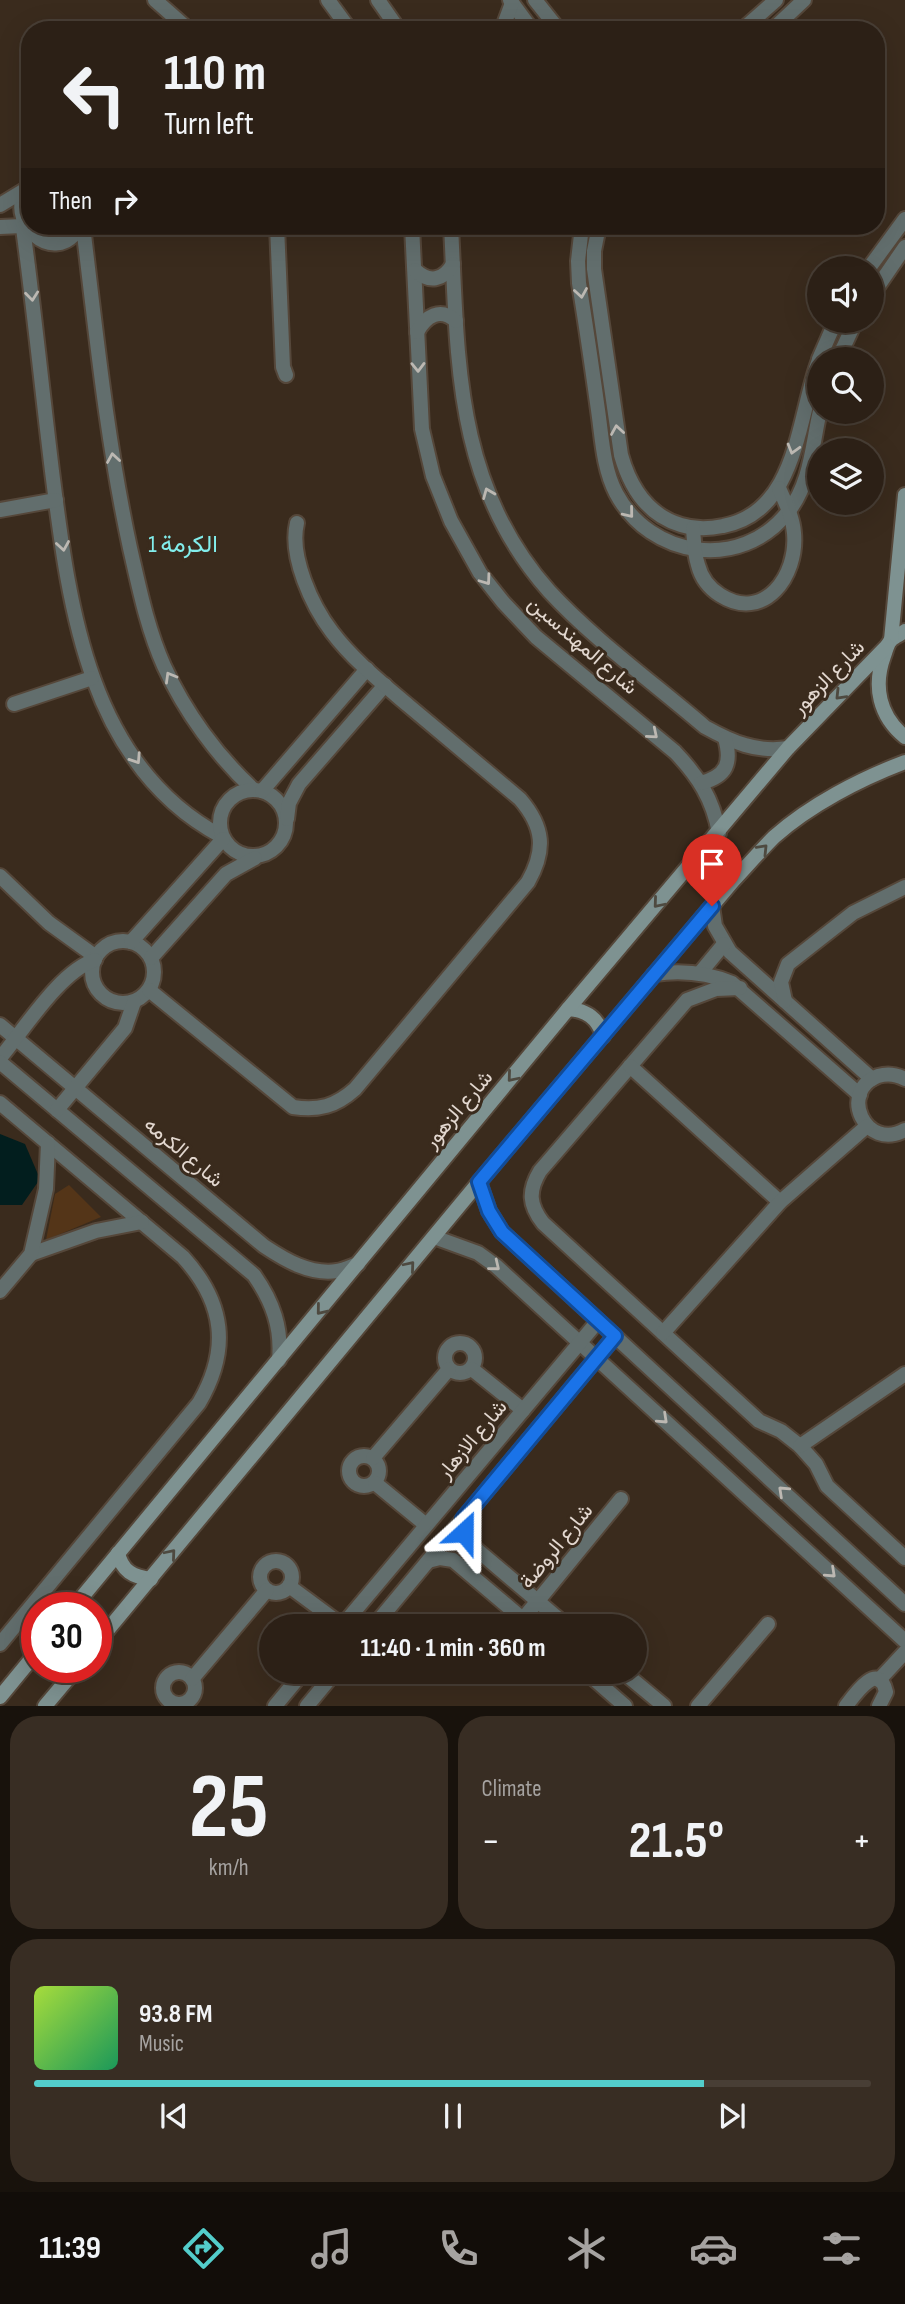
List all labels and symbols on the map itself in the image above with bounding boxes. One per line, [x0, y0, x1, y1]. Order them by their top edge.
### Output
one-way arrow [573, 288, 588, 299]
one-way arrow [24, 291, 39, 302]
one-way arrow [410, 363, 426, 373]
one-way arrow [610, 424, 625, 436]
one-way arrow [787, 443, 802, 455]
one-way arrow [106, 452, 121, 464]
one-way arrow [483, 488, 497, 500]
one-way arrow [621, 506, 634, 518]
district label: الكرمة 1 [148, 530, 218, 559]
one-way arrow [55, 540, 70, 552]
one-way arrow [478, 572, 490, 585]
street label: شارع المهندسين [522, 591, 643, 701]
street label: شارع الزهور [786, 635, 871, 721]
one-way arrow [165, 672, 178, 684]
one-way arrow [836, 687, 849, 700]
one-way arrow [645, 726, 658, 738]
one-way arrow [127, 751, 140, 764]
pin [682, 834, 742, 906]
one-way arrow [755, 844, 767, 857]
one-way arrow [654, 895, 667, 908]
street label: شارع الزهور [418, 1065, 499, 1155]
one-way arrow [508, 1069, 520, 1082]
street label: شارع الكرمه [138, 1112, 228, 1194]
one-way arrow [486, 1258, 499, 1270]
one-way arrow [402, 1261, 414, 1274]
one-way arrow [316, 1302, 329, 1314]
street label: شارع الازهار [432, 1395, 513, 1485]
one-way arrow [655, 1411, 668, 1423]
one-way arrow [778, 1487, 791, 1499]
position arrow [427, 1495, 501, 1569]
street label: شارع الروضة [515, 1499, 599, 1594]
one-way arrow [163, 1550, 176, 1562]
one-way arrow [823, 1565, 836, 1577]
speed limit sign: 30 [21, 1592, 112, 1683]

